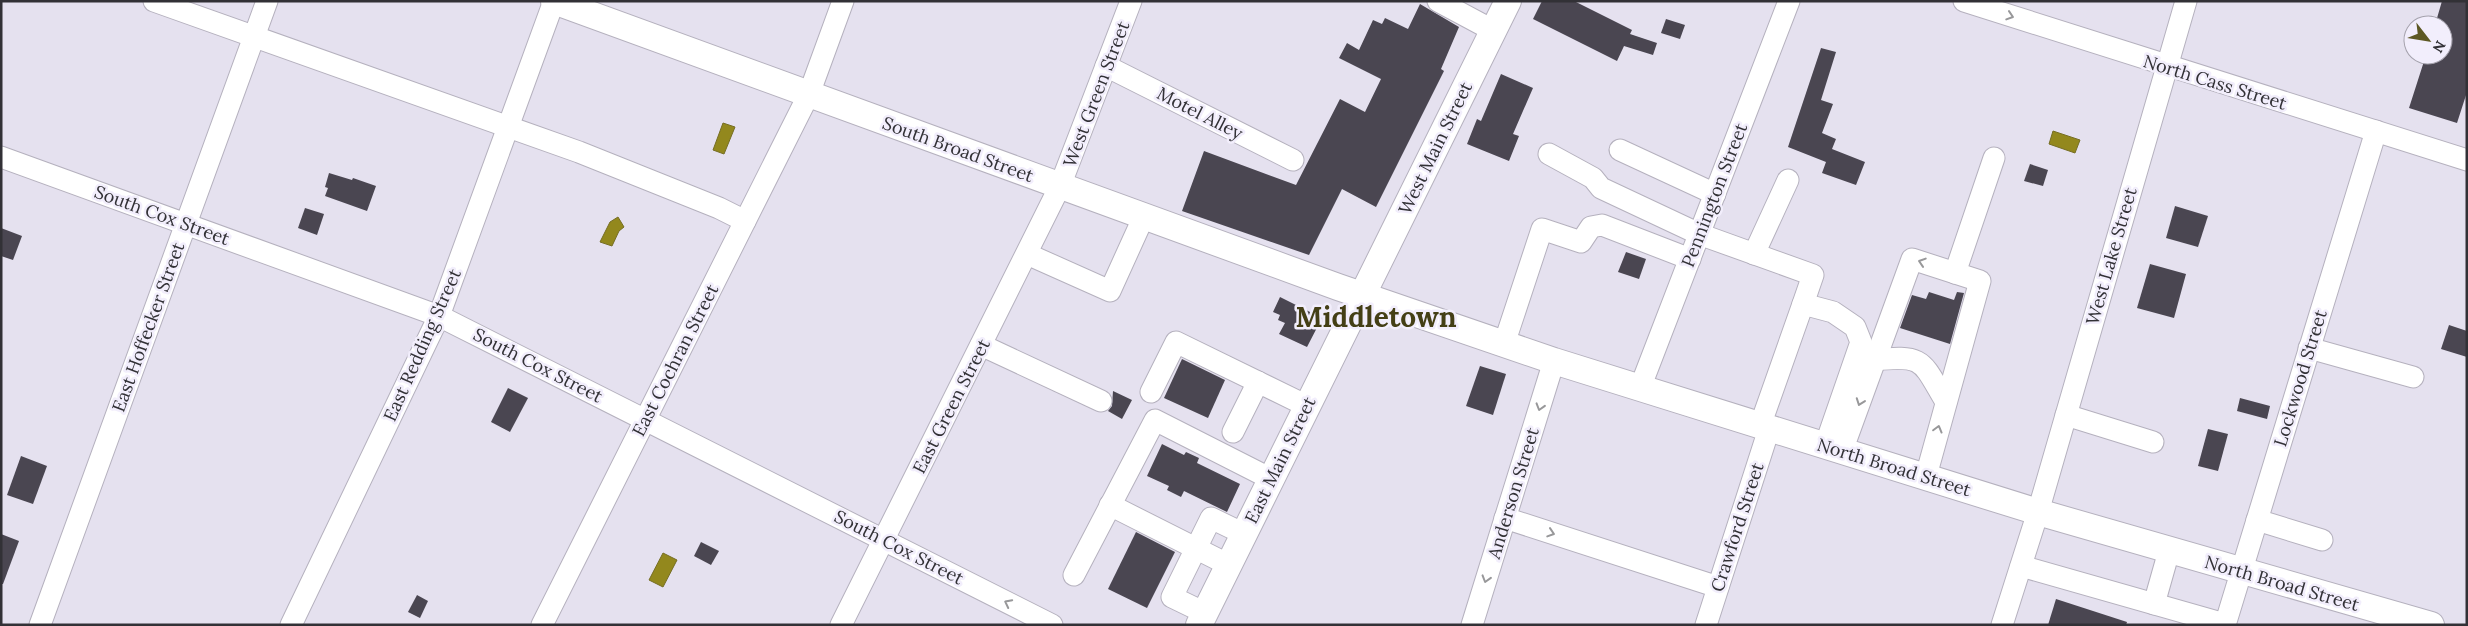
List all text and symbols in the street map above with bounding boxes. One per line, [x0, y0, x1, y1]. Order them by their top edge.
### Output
one-way arrow [2006, 11, 2014, 21]
north arrow [2403, 15, 2453, 65]
street label: West Green Street [1058, 18, 1134, 170]
text: N [2429, 37, 2450, 56]
street label: North Cass Street [2140, 49, 2290, 115]
street label: West Main Street [1393, 78, 1477, 218]
street label: Motel Alley [1153, 82, 1247, 145]
street label: South Broad Street [879, 111, 1037, 187]
street label: Pennington Street [1676, 120, 1752, 270]
street label: South Cox Street [91, 180, 233, 250]
street label: West Lake Street [2080, 184, 2142, 327]
street label: East Hoffecker Street [107, 239, 189, 415]
one-way arrow [1918, 258, 1926, 268]
street label: East Redding Street [378, 265, 466, 425]
street label: East Cochran Street [627, 280, 723, 440]
district label: Middletown [1295, 299, 1457, 335]
street label: Lockwood Street [2268, 307, 2332, 449]
street label: South Cox Street [469, 322, 607, 408]
street label: East Green Street [907, 335, 995, 477]
street label: East Main Street [1239, 393, 1321, 527]
one-way arrow [1856, 398, 1866, 406]
one-way arrow [1535, 403, 1545, 411]
street label: Anderson Street [1482, 425, 1544, 562]
one-way arrow [1933, 426, 1943, 434]
street label: North Broad Street [1814, 433, 1974, 501]
street label: Crawford Street [1705, 460, 1769, 594]
street label: South Cox Street [830, 504, 968, 590]
one-way arrow [1546, 528, 1555, 538]
street label: North Broad Street [2202, 550, 2362, 616]
one-way arrow [1482, 575, 1492, 583]
one-way arrow [1004, 599, 1013, 609]

